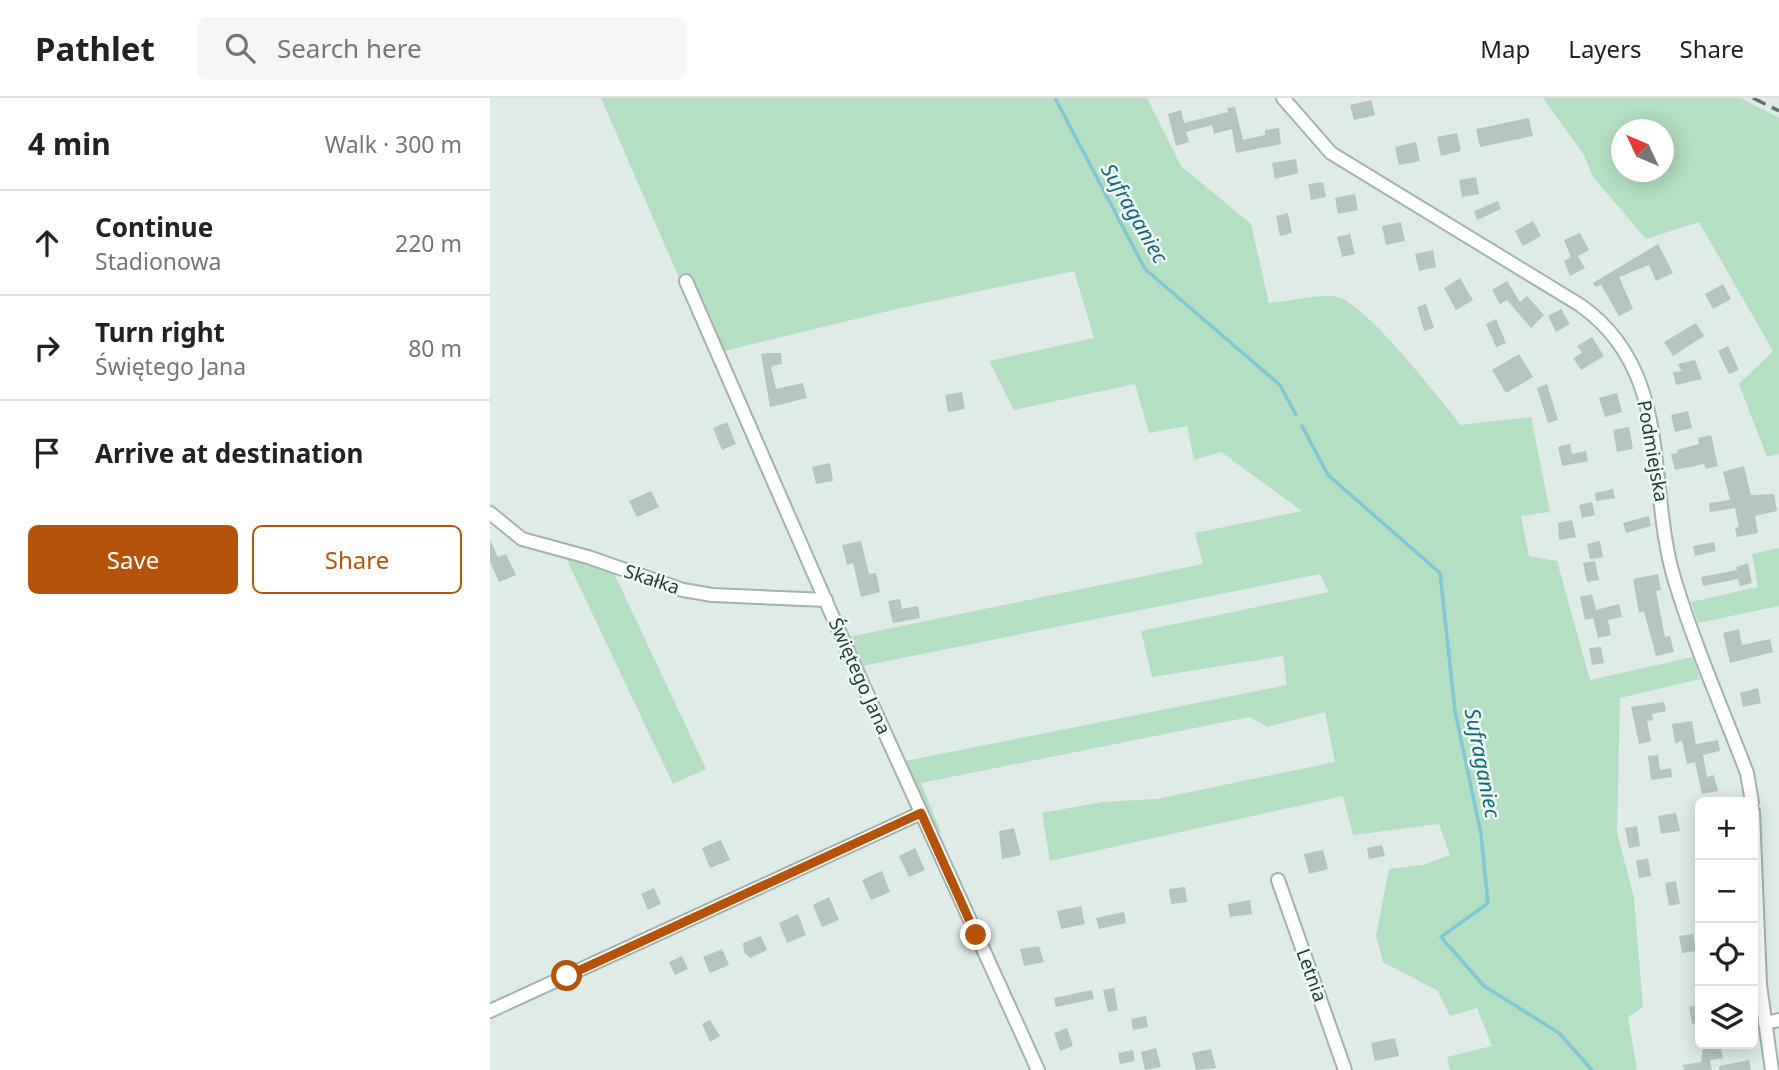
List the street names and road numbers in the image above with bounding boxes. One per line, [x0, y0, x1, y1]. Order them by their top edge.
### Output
street label: Podmiejska [1631, 398, 1675, 504]
street label: Skałka [621, 558, 683, 600]
street label: Świętego Jana [823, 614, 897, 738]
street label: Letnia [1290, 945, 1334, 1005]

